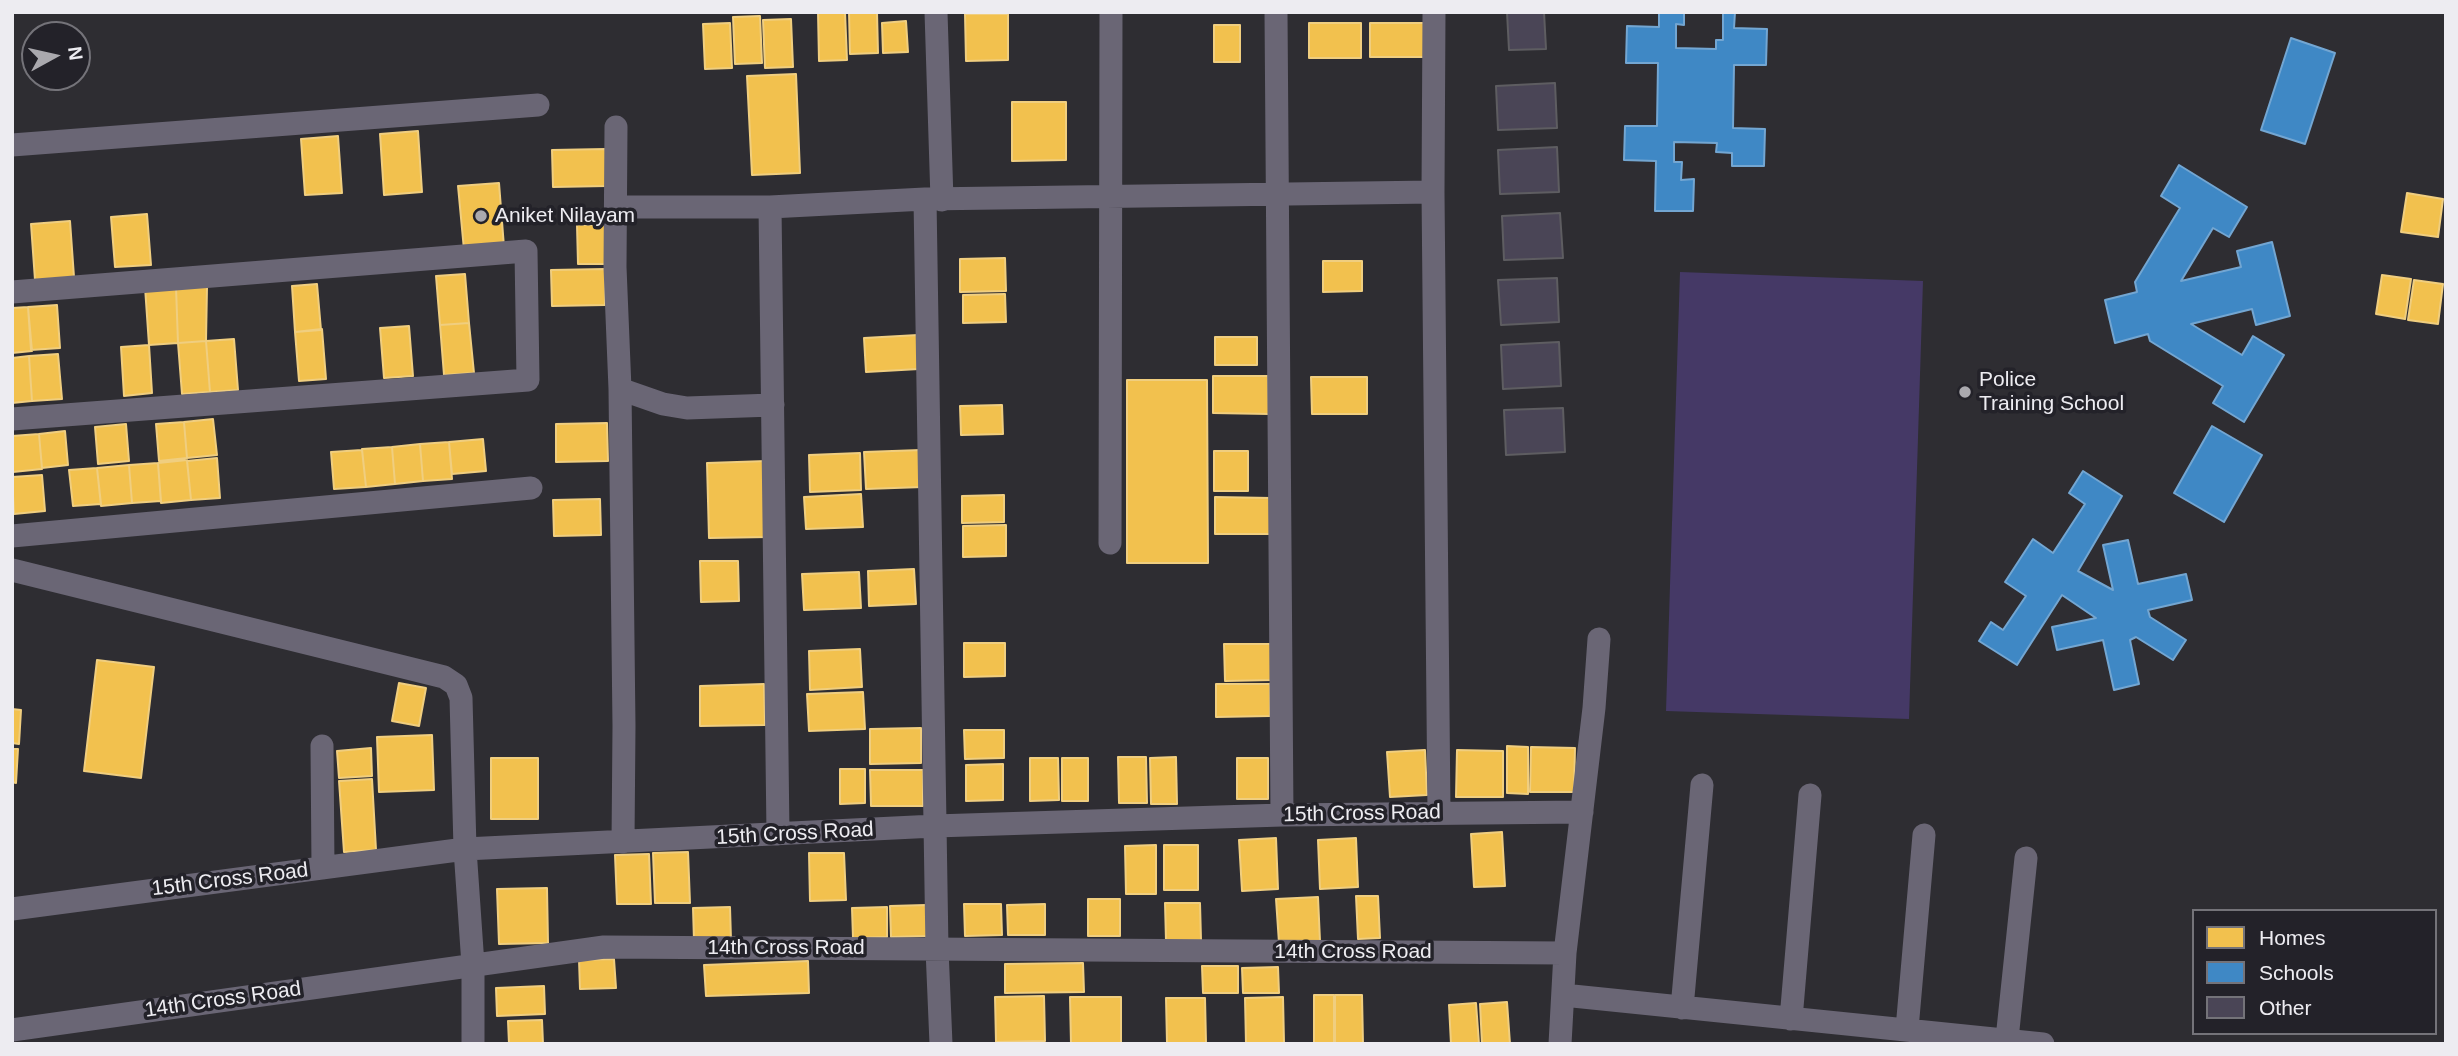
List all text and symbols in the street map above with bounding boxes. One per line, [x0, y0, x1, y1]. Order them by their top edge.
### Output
north arrow [21, 21, 91, 91]
text: N [64, 45, 87, 62]
place label: Aniket Nilayam [495, 203, 635, 229]
marker: Aniket Nilayam [473, 208, 489, 224]
place label: Police Training School [1979, 367, 2124, 417]
marker: Police Training School [1957, 384, 1973, 400]
street label: 15th Cross Road [1283, 800, 1441, 828]
street label: 15th Cross Road [716, 817, 874, 851]
street label: 15th Cross Road [150, 858, 310, 902]
legend [2192, 909, 2437, 1035]
text: Homes [2259, 926, 2326, 949]
street label: 14th Cross Road [707, 935, 865, 961]
street label: 14th Cross Road [1274, 939, 1432, 965]
text: Schools [2259, 961, 2334, 984]
street label: 14th Cross Road [143, 977, 303, 1023]
text: Other [2259, 996, 2312, 1019]

